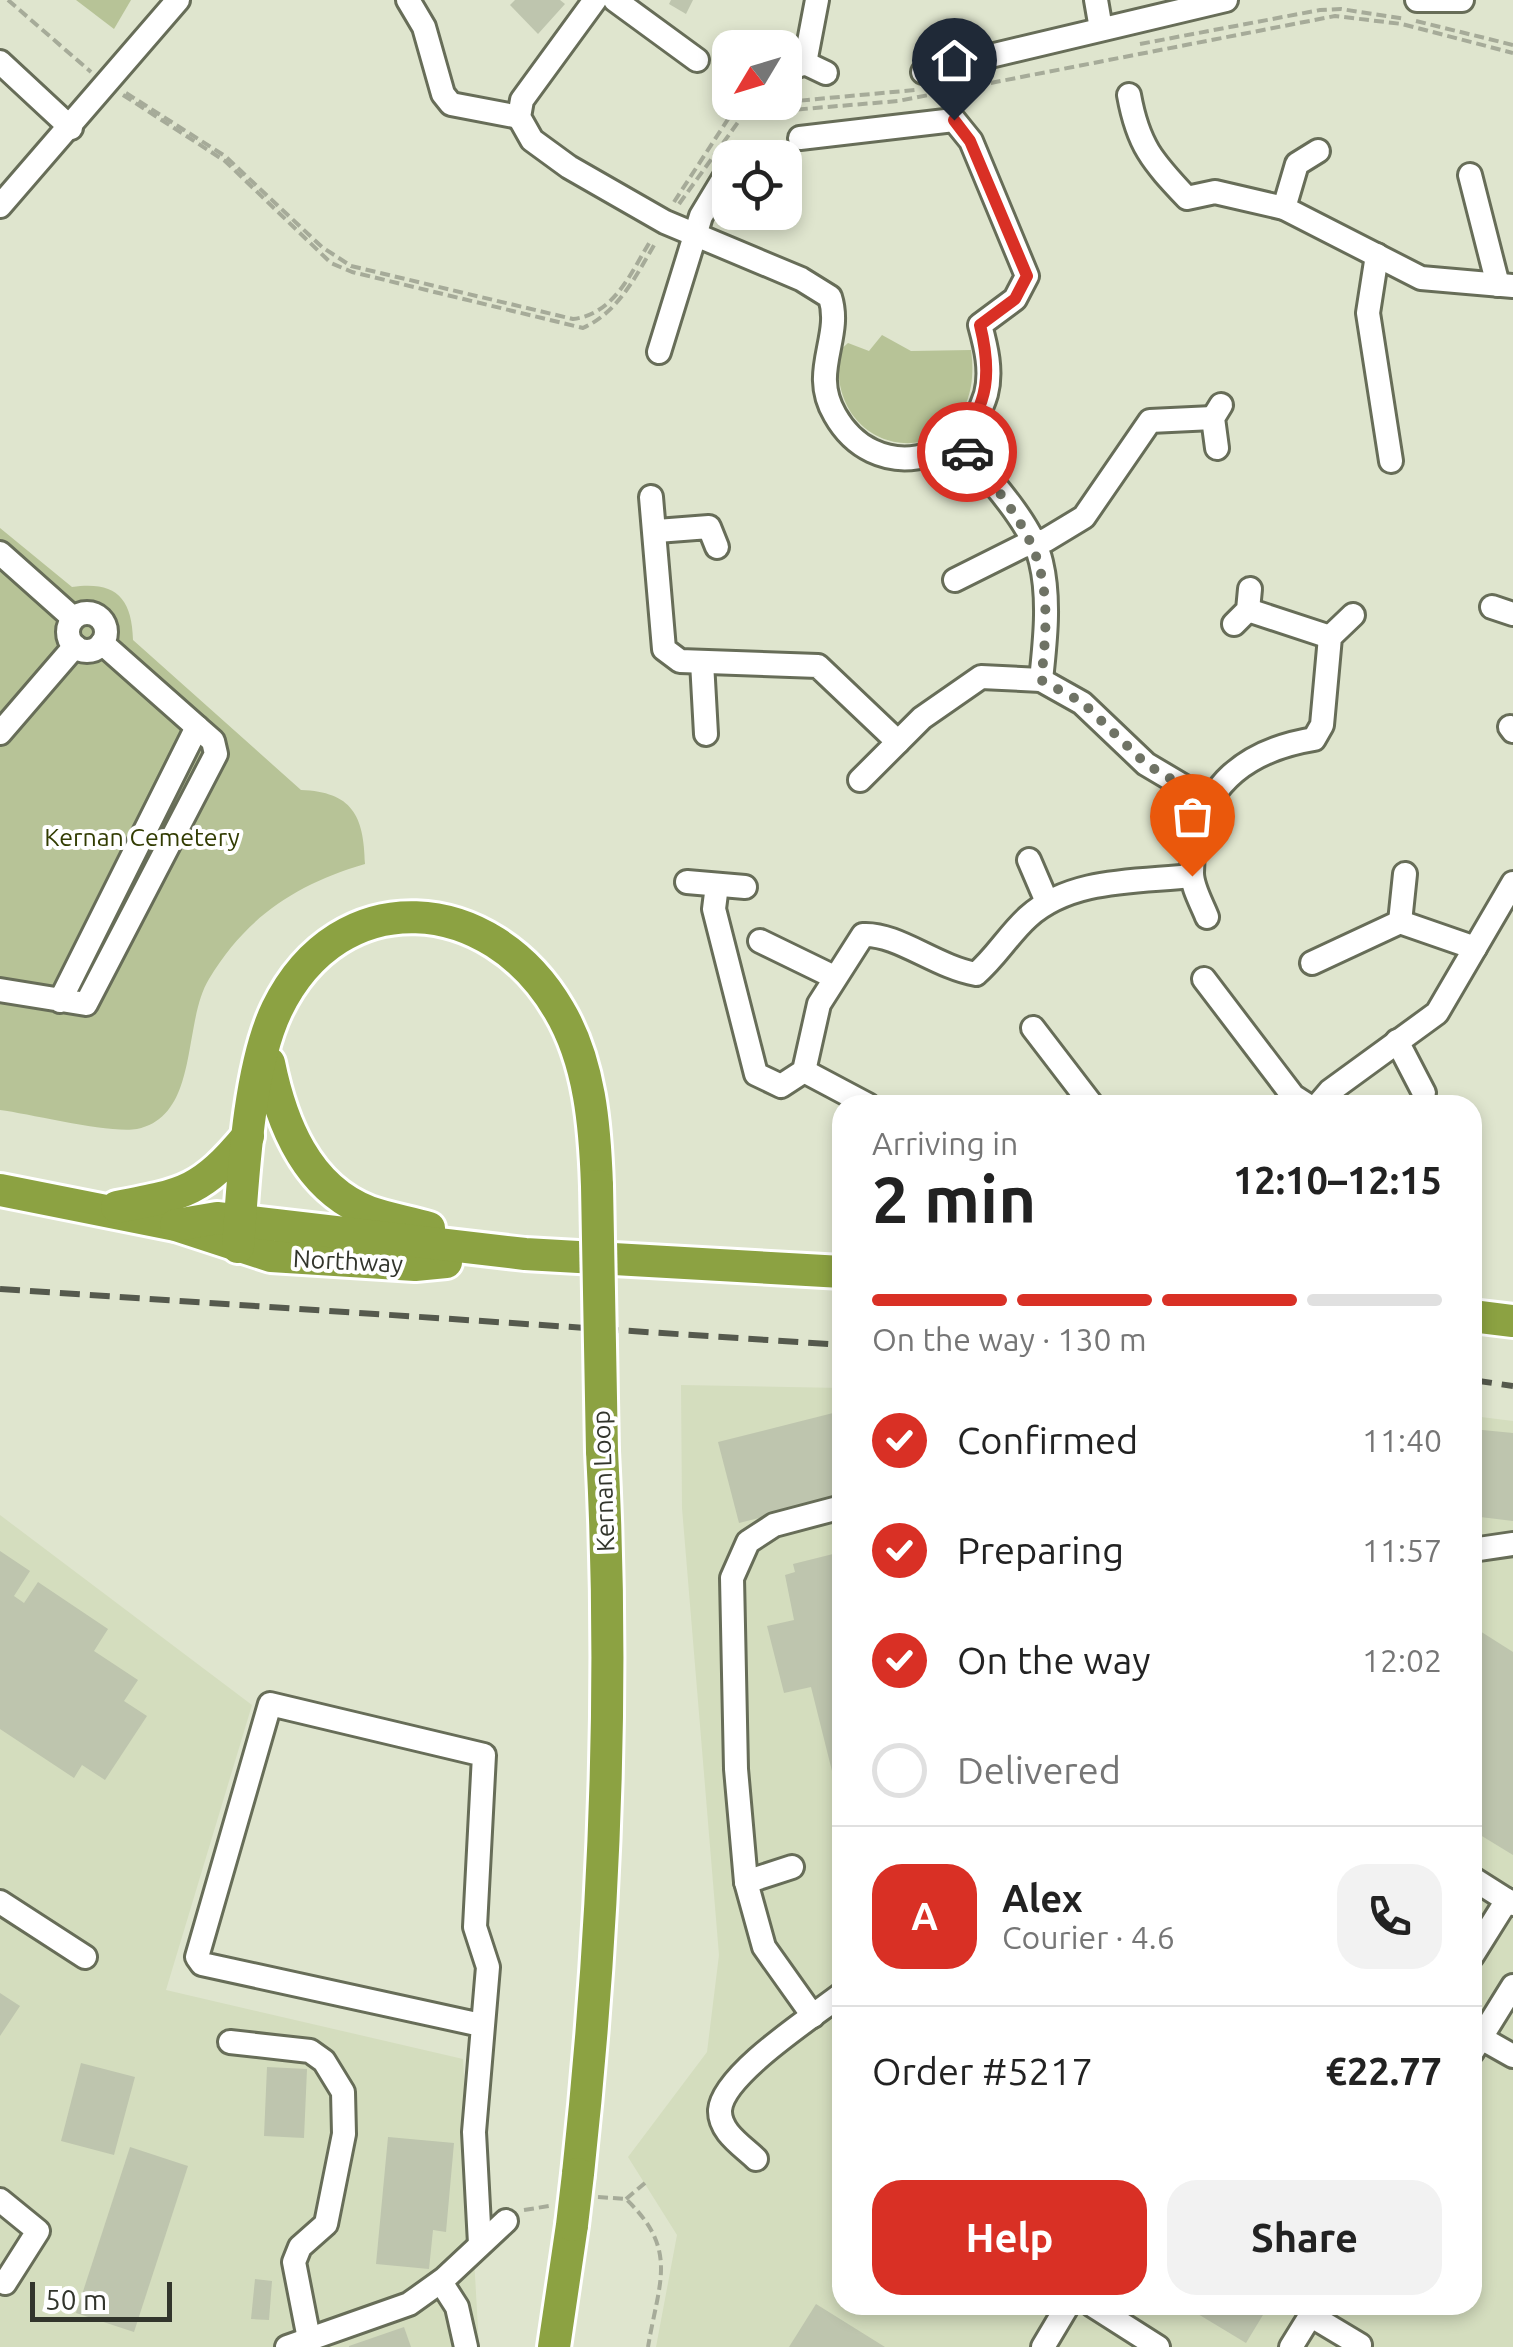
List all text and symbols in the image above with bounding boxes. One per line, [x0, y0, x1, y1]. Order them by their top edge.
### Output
pin [912, 18, 997, 121]
north arrow [712, 30, 802, 120]
map controls [712, 30, 802, 230]
icon: home [927, 33, 982, 88]
button: locate [712, 140, 802, 230]
courier [917, 402, 1017, 502]
icon: car [940, 425, 995, 480]
pin [1150, 774, 1235, 877]
icon: bag [1165, 789, 1220, 844]
park label: Kernan Cemetery [44, 823, 240, 851]
text: Arriving in [872, 1125, 1018, 1161]
text: 12:10–12:15 [1233, 1159, 1442, 1201]
text: 2 min [872, 1162, 1036, 1235]
street label: Northway [292, 1244, 404, 1278]
text: On the way · 130 m [872, 1321, 1147, 1357]
street label: Kernan Loop [587, 1410, 619, 1552]
icon: check [872, 1413, 927, 1468]
text: Confirmed [957, 1419, 1138, 1461]
text: 11:40 [1362, 1422, 1442, 1458]
icon: check [872, 1523, 927, 1578]
text: Preparing [957, 1529, 1124, 1571]
text: 11:57 [1362, 1532, 1442, 1568]
icon: check [872, 1633, 927, 1688]
text: On the way [957, 1639, 1150, 1681]
text: 12:02 [1362, 1642, 1442, 1678]
text: Delivered [957, 1749, 1121, 1791]
button: phone [1337, 1864, 1442, 1969]
text: Alex [1002, 1877, 1083, 1919]
text: A [911, 1895, 938, 1937]
text: Courier · 4.6 [1002, 1919, 1175, 1955]
text: Order #5217 [872, 2050, 1093, 2092]
text: €22.77 [1325, 2050, 1442, 2092]
button: Help [872, 2180, 1147, 2295]
button: Share [1167, 2180, 1442, 2295]
scale bar [30, 2277, 172, 2322]
text: 50 m [45, 2284, 107, 2315]

